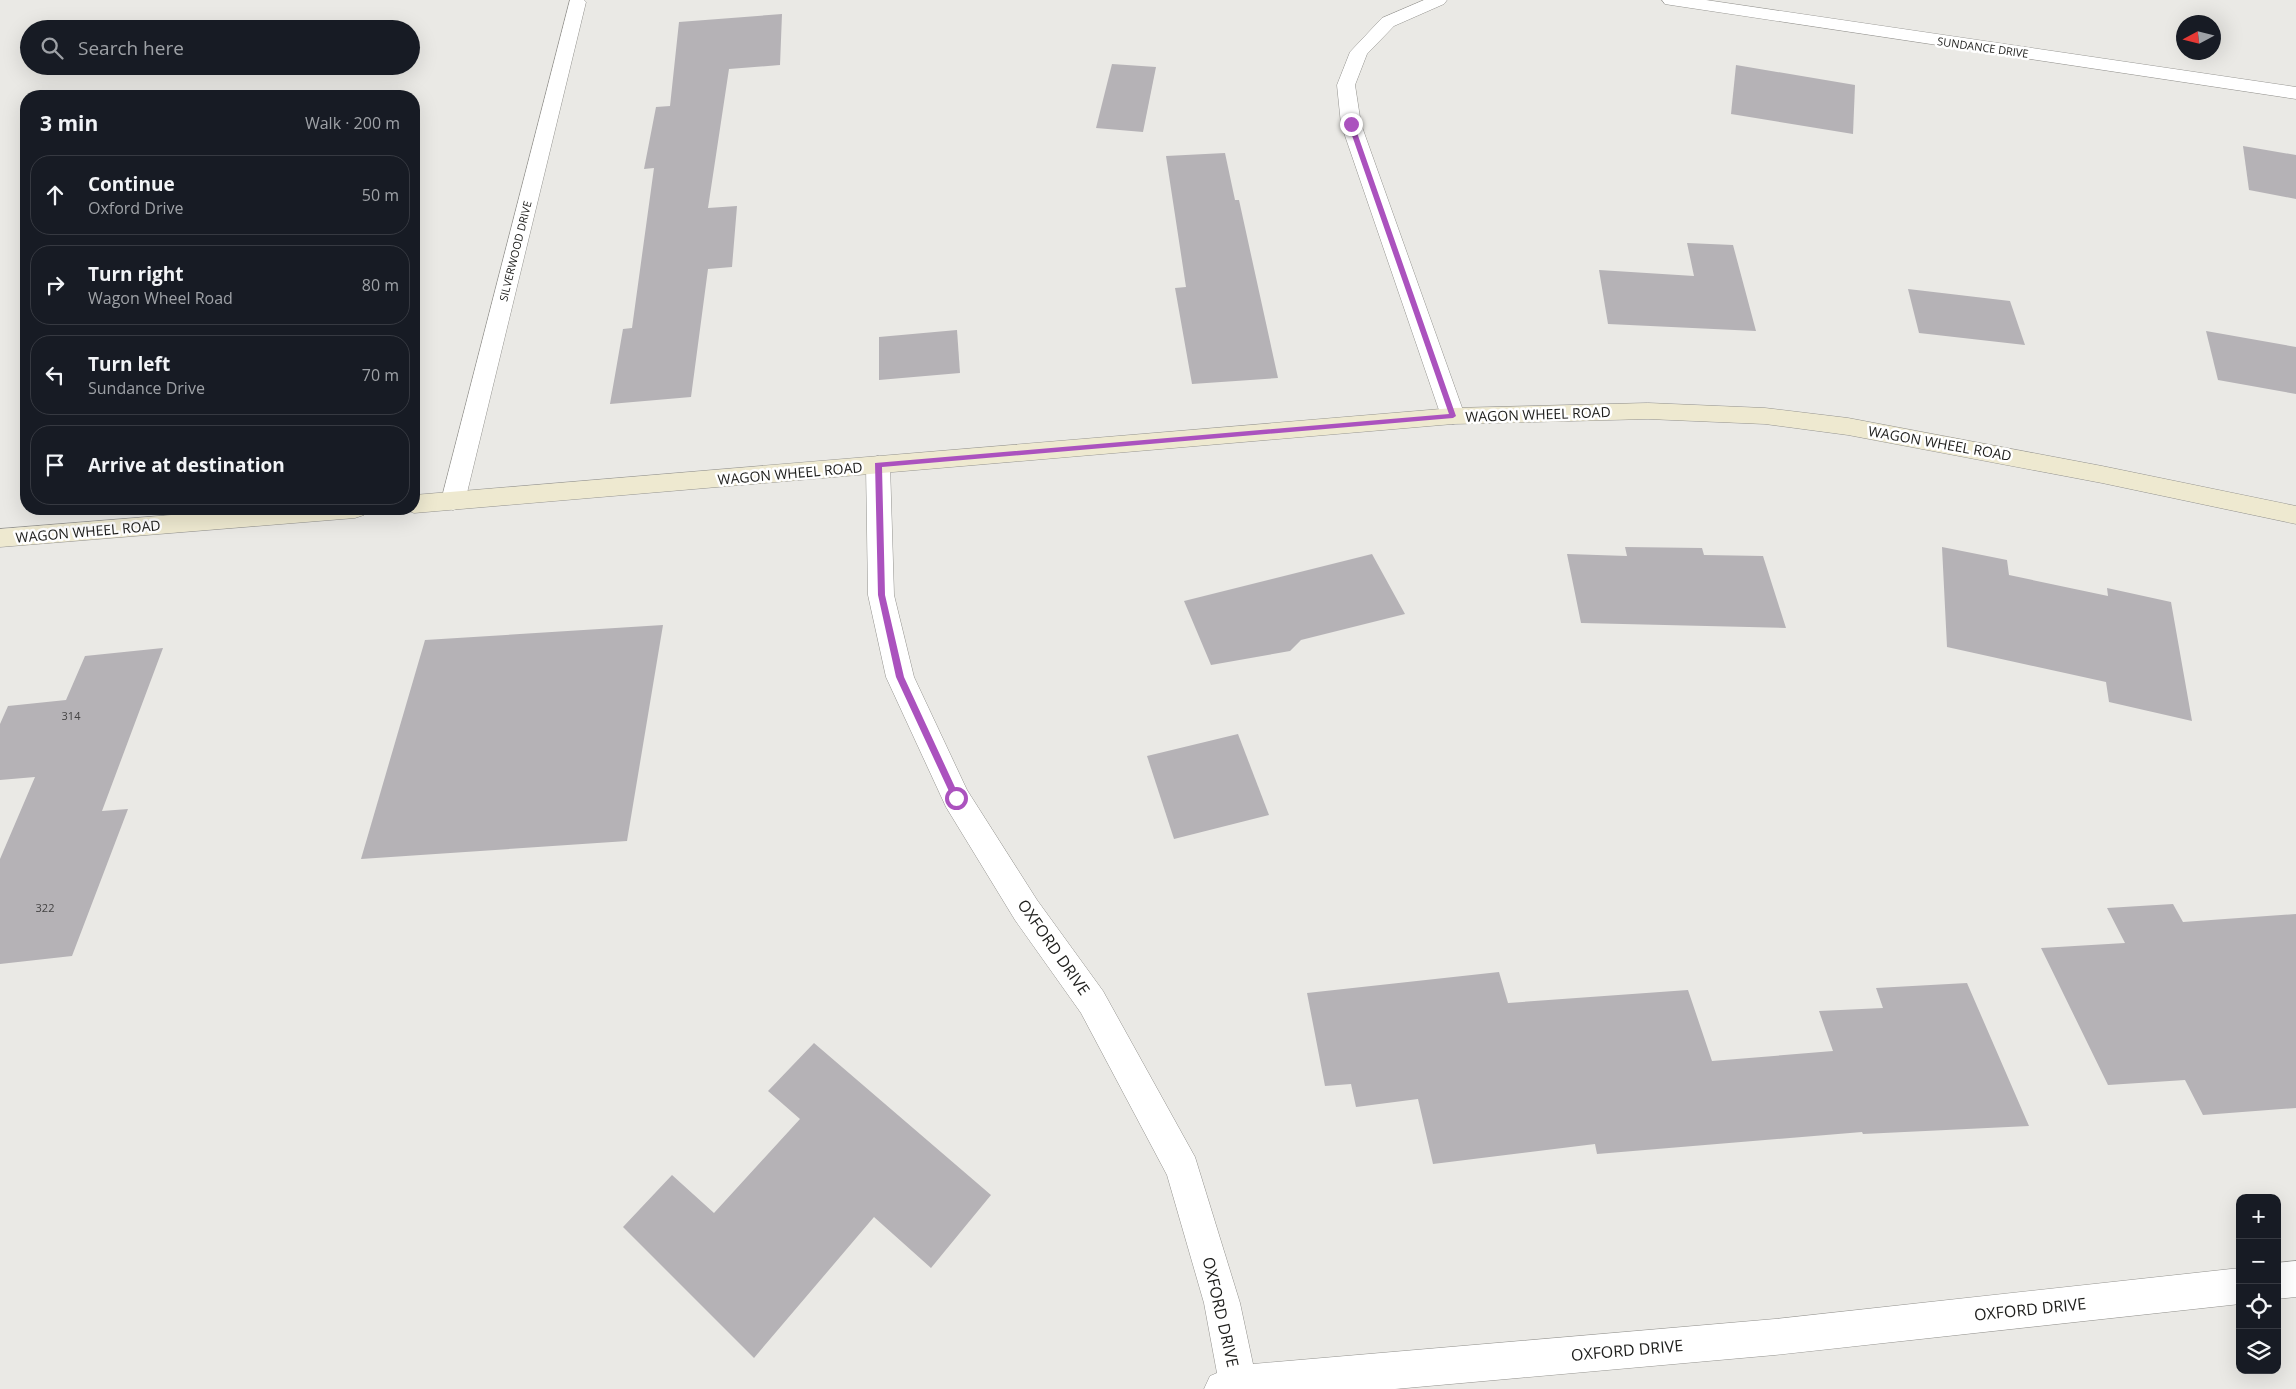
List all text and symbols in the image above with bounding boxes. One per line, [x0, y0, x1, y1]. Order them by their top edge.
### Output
north arrow [2176, 15, 2221, 60]
search box [20, 20, 420, 75]
street label: SUNDANCE DRIVE [1936, 33, 2030, 61]
icon: search [38, 34, 66, 62]
text: Search here [78, 35, 184, 61]
text: 3 min [40, 109, 98, 137]
text: Walk · 200 m [305, 112, 400, 134]
route end [1340, 113, 1363, 136]
text: Continue [88, 171, 175, 197]
icon: ahead [41, 181, 69, 209]
text: 50 m [362, 184, 399, 206]
text: Oxford Drive [88, 197, 183, 219]
street label: SILVERWOOD DRIVE [495, 199, 535, 303]
text: Turn right [88, 261, 183, 287]
icon: right [41, 271, 69, 299]
text: 80 m [362, 274, 399, 296]
text: Wagon Wheel Road [88, 287, 233, 309]
text: Turn left [88, 351, 170, 377]
icon: left [41, 361, 69, 389]
text: 70 m [362, 364, 399, 386]
text: Sundance Drive [88, 377, 205, 399]
street label: WAGON WHEEL ROAD [1465, 402, 1611, 426]
street label: WAGON WHEEL ROAD [1867, 421, 2013, 465]
icon: arrive [41, 451, 69, 479]
text: Arrive at destination [88, 452, 285, 478]
street label: WAGON WHEEL ROAD [717, 457, 863, 489]
street label: WAGON WHEEL ROAD [15, 515, 161, 547]
house number: 314 [62, 708, 81, 723]
route start [945, 787, 968, 810]
street label: OXFORD DRIVE [1013, 895, 1095, 999]
house number: 322 [36, 900, 54, 915]
map controls [2236, 1194, 2281, 1374]
button: + [2236, 1194, 2281, 1239]
button: − [2236, 1239, 2281, 1284]
street label: OXFORD DRIVE [1198, 1255, 1244, 1369]
button: locate [2236, 1284, 2281, 1329]
street label: OXFORD DRIVE [1973, 1292, 2087, 1326]
button: layers [2236, 1329, 2281, 1374]
street label: OXFORD DRIVE [1570, 1334, 1684, 1366]

